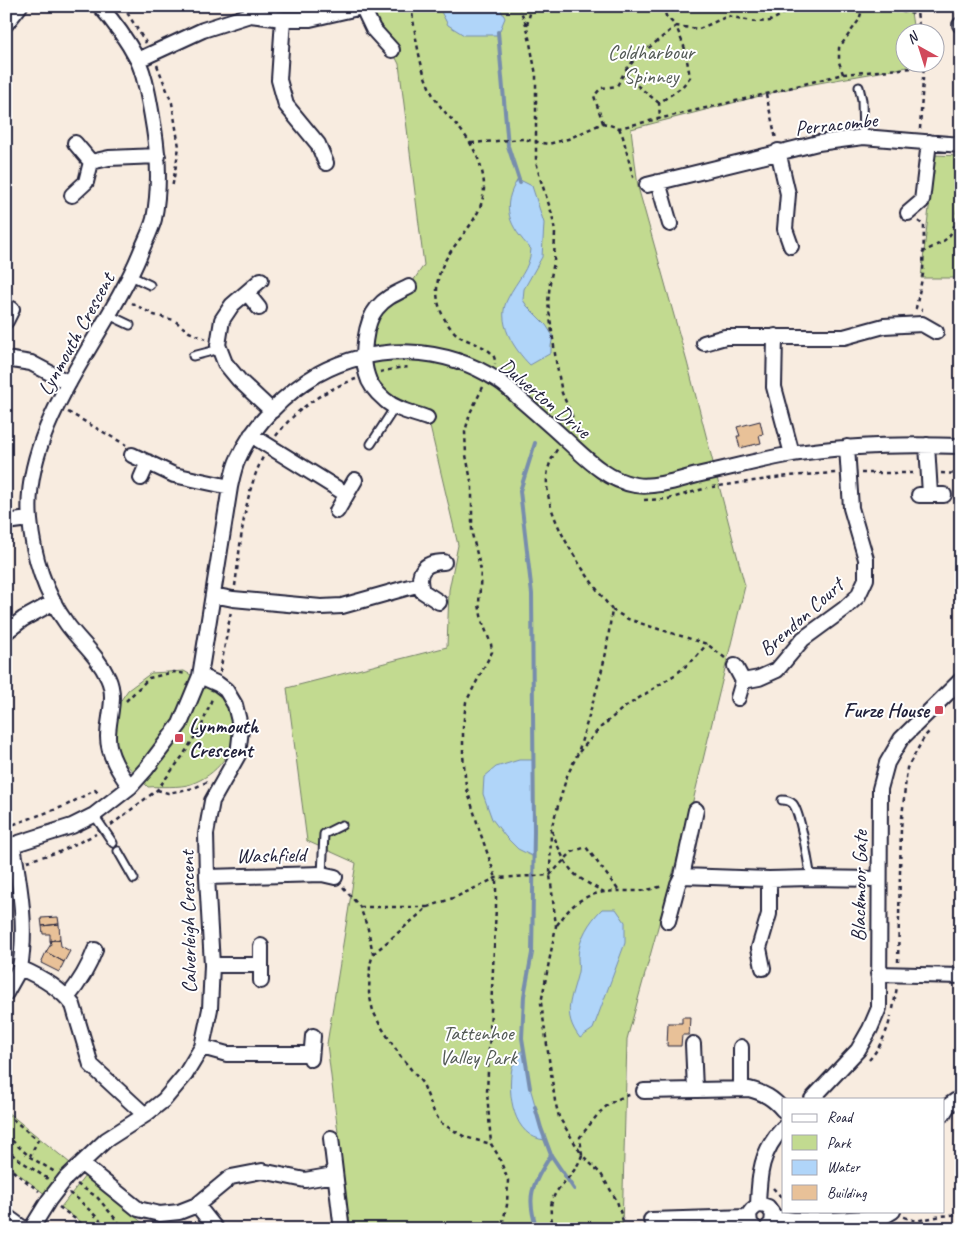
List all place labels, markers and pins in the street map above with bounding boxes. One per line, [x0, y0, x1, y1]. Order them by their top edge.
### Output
place label: Furze House [844, 697, 931, 723]
marker: Furze House [933, 704, 945, 716]
place label: Lynmouth Crescent [189, 713, 260, 763]
marker: Lynmouth Crescent [173, 732, 185, 744]

